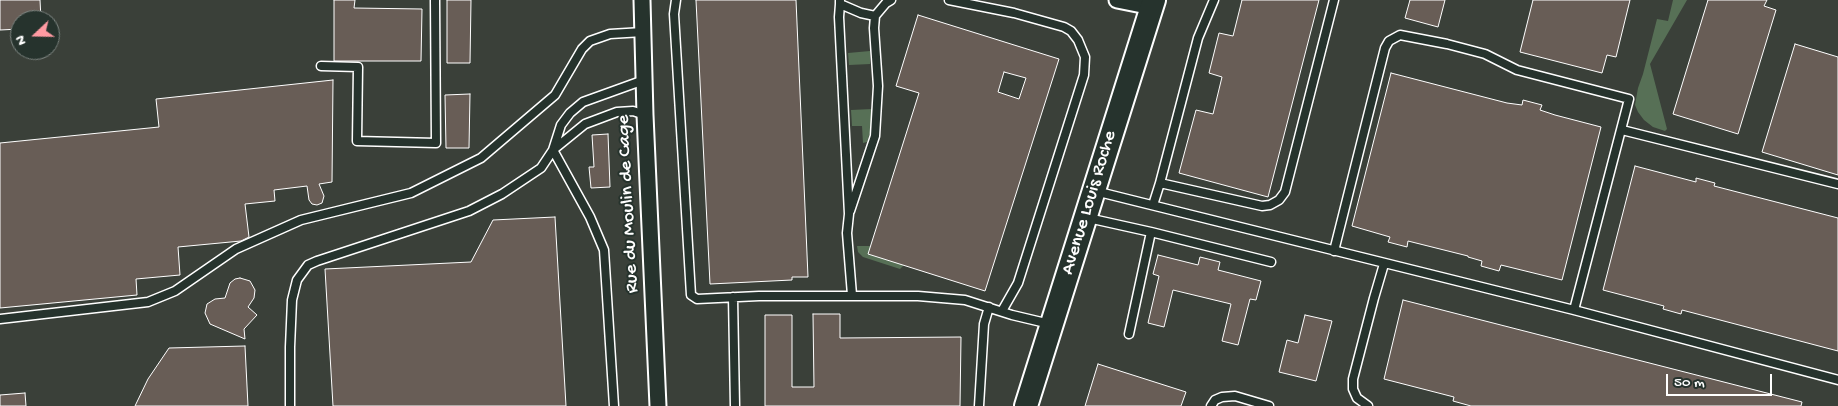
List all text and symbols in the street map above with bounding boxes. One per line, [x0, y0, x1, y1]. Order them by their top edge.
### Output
north arrow [10, 10, 60, 60]
text: N [12, 33, 31, 48]
street label: Rue du Moulin de Cage [613, 114, 645, 294]
street label: Avenue Louis Roche [1057, 128, 1123, 278]
scale bar [1668, 364, 1774, 396]
text: 50 m [1674, 374, 1705, 392]

